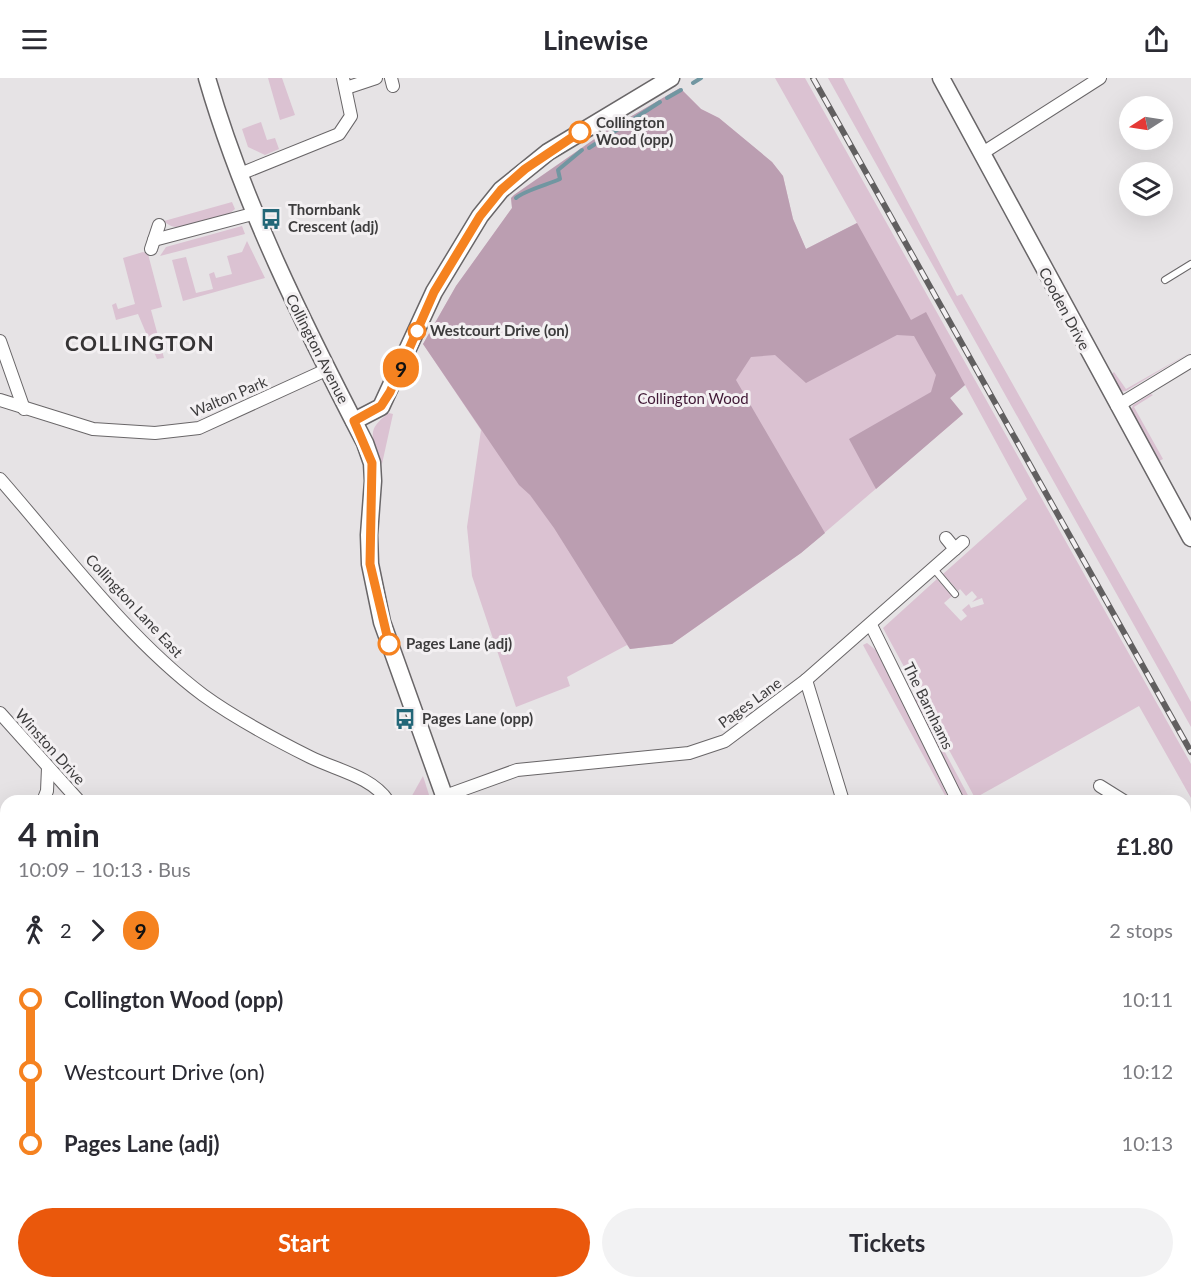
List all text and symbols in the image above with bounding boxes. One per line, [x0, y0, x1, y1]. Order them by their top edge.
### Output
icon: menu [18, 23, 51, 56]
text: Linewise [543, 23, 648, 56]
icon: share [1140, 23, 1173, 56]
north arrow [1119, 96, 1173, 150]
map controls [1119, 96, 1173, 216]
place label: Collington Wood (opp) [596, 113, 673, 148]
marker: Collington Wood (opp) [569, 121, 591, 143]
button: layers [1119, 162, 1173, 216]
place label: Thornbank Crescent (adj) [288, 200, 378, 235]
bus stop icon: Thornbank Crescent (adj) [259, 207, 283, 231]
street label: Cooden Drive [1036, 264, 1094, 353]
street label: Collington Avenue [283, 291, 353, 406]
place label: Westcourt Drive (on) [430, 321, 569, 339]
marker: Westcourt Drive (on) [408, 322, 426, 340]
district label: COLLINGTON [65, 330, 215, 355]
line badge: 9 [382, 348, 420, 388]
text: 9 [395, 356, 407, 381]
street label: Walton Park [188, 372, 270, 420]
park label: Collington Wood [637, 389, 749, 407]
street label: Collington Lane East [82, 550, 188, 661]
marker: Pages Lane (adj) [378, 633, 400, 655]
place label: Pages Lane (adj) [406, 634, 512, 652]
street label: The Barnhams [900, 659, 958, 752]
street label: Pages Lane [714, 673, 785, 731]
street label: Winston Drive [12, 705, 90, 788]
bus stop icon: Pages Lane (opp) [393, 707, 417, 731]
place label: Pages Lane (opp) [422, 709, 533, 727]
text: 4 min [18, 814, 100, 854]
text: £1.80 [1117, 833, 1173, 860]
text: 10:09 – 10:13 · Bus [18, 857, 191, 881]
icon: walk [18, 914, 51, 947]
icon: forward [81, 914, 114, 947]
text: 2 [60, 918, 72, 942]
text: 9 [135, 918, 147, 943]
text: 2 stops [1109, 918, 1173, 942]
text: Collington Wood (opp) [64, 986, 283, 1013]
text: 10:11 [1122, 987, 1173, 1011]
text: Westcourt Drive (on) [64, 1058, 265, 1085]
text: 10:12 [1122, 1059, 1173, 1083]
text: Pages Lane (adj) [64, 1130, 220, 1157]
text: 10:13 [1122, 1131, 1173, 1155]
button: Start [18, 1208, 590, 1277]
button: Tickets [602, 1208, 1173, 1277]

